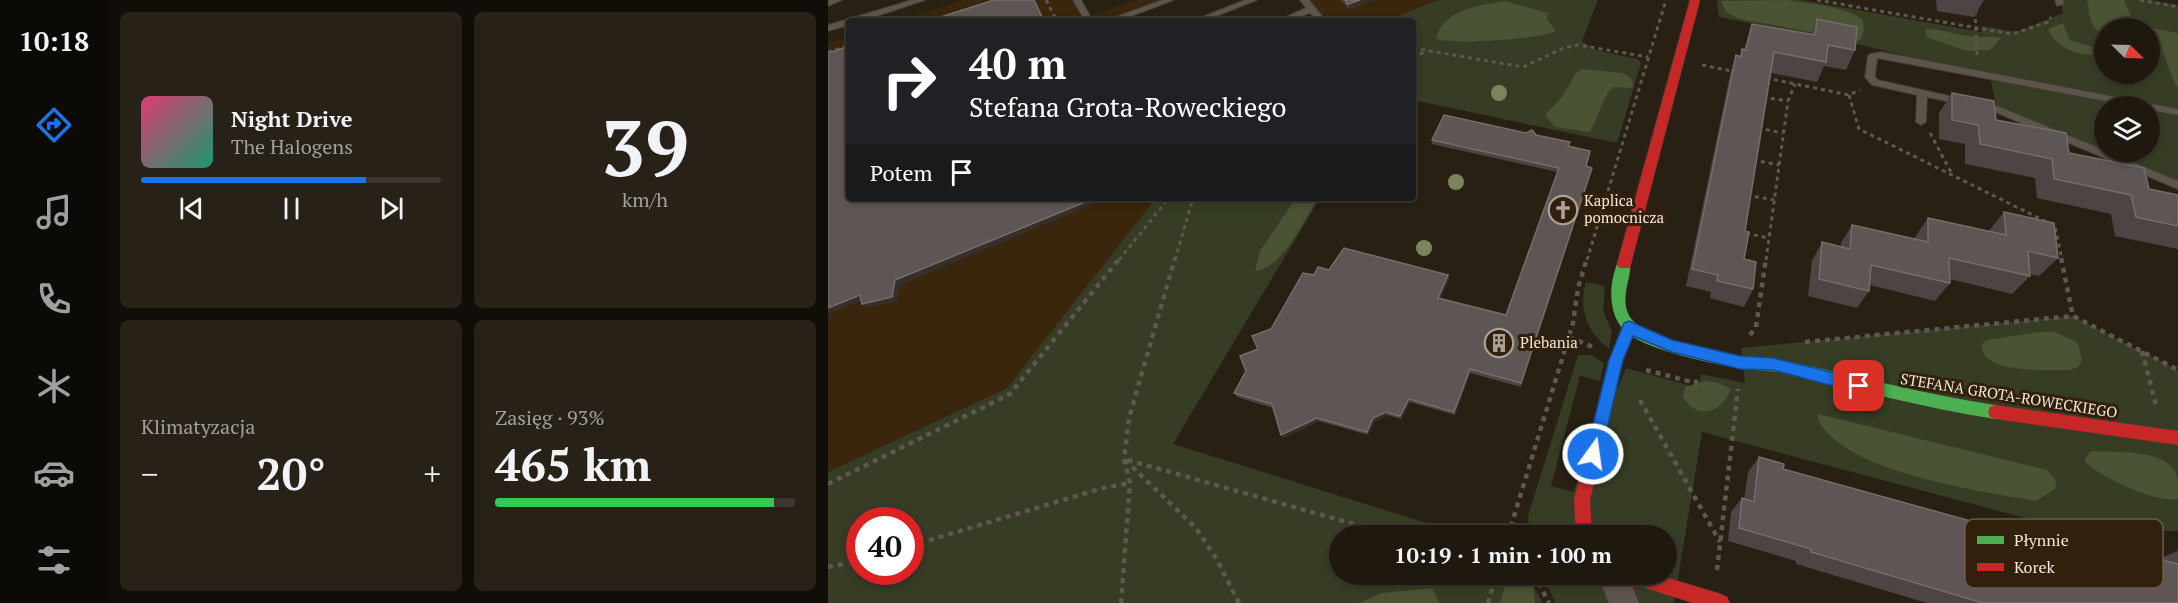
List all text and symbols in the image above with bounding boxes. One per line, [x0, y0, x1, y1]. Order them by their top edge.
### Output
north arrow [2094, 18, 2160, 84]
map controls [2094, 18, 2160, 162]
text: 10:18 [19, 23, 89, 59]
text: 40 m [969, 35, 1067, 91]
icon: right [870, 42, 948, 120]
text: Stefana Grota-Roweckiego [969, 89, 1286, 125]
text: 39 [601, 95, 689, 198]
button: layers [2094, 96, 2160, 162]
icon: directions [33, 104, 75, 146]
text: Night Drive [231, 104, 353, 133]
text: The Halogens [231, 133, 353, 160]
icon: arrive [945, 156, 978, 189]
text: Potem [870, 158, 933, 187]
text: km/h [622, 186, 668, 213]
place label: Kaplica pomocnicza [1584, 190, 1664, 227]
icon: music [33, 191, 75, 233]
icon: previous [175, 192, 208, 225]
icon: pause [275, 192, 308, 225]
icon: next [375, 192, 408, 225]
church icon: Kaplica pomocnicza [1547, 194, 1579, 226]
icon: phone [33, 278, 75, 320]
building icon: Plebania [1483, 327, 1515, 359]
place label: Plebania [1520, 332, 1578, 352]
pin [1833, 360, 1884, 411]
icon: climate [33, 365, 75, 407]
street label: STEFANA GROTA-ROWECKIEGO [1899, 368, 2119, 422]
icon: arrive [1842, 369, 1875, 402]
text: Zasięg · 93% [495, 404, 605, 431]
text: Klimatyzacja [141, 413, 255, 440]
position arrow [1561, 422, 1625, 486]
text: 465 km [495, 434, 651, 494]
text: 20° [256, 443, 326, 503]
icon: car [33, 452, 75, 494]
text: − [141, 452, 159, 495]
text: + [423, 452, 441, 495]
speed limit sign: 40 [846, 507, 924, 585]
legend [1965, 519, 2163, 588]
text: Płynnie [2014, 529, 2069, 551]
icon: filters [33, 539, 75, 581]
text: 10:19 · 1 min · 100 m [1394, 540, 1612, 569]
text: Korek [2014, 556, 2056, 578]

